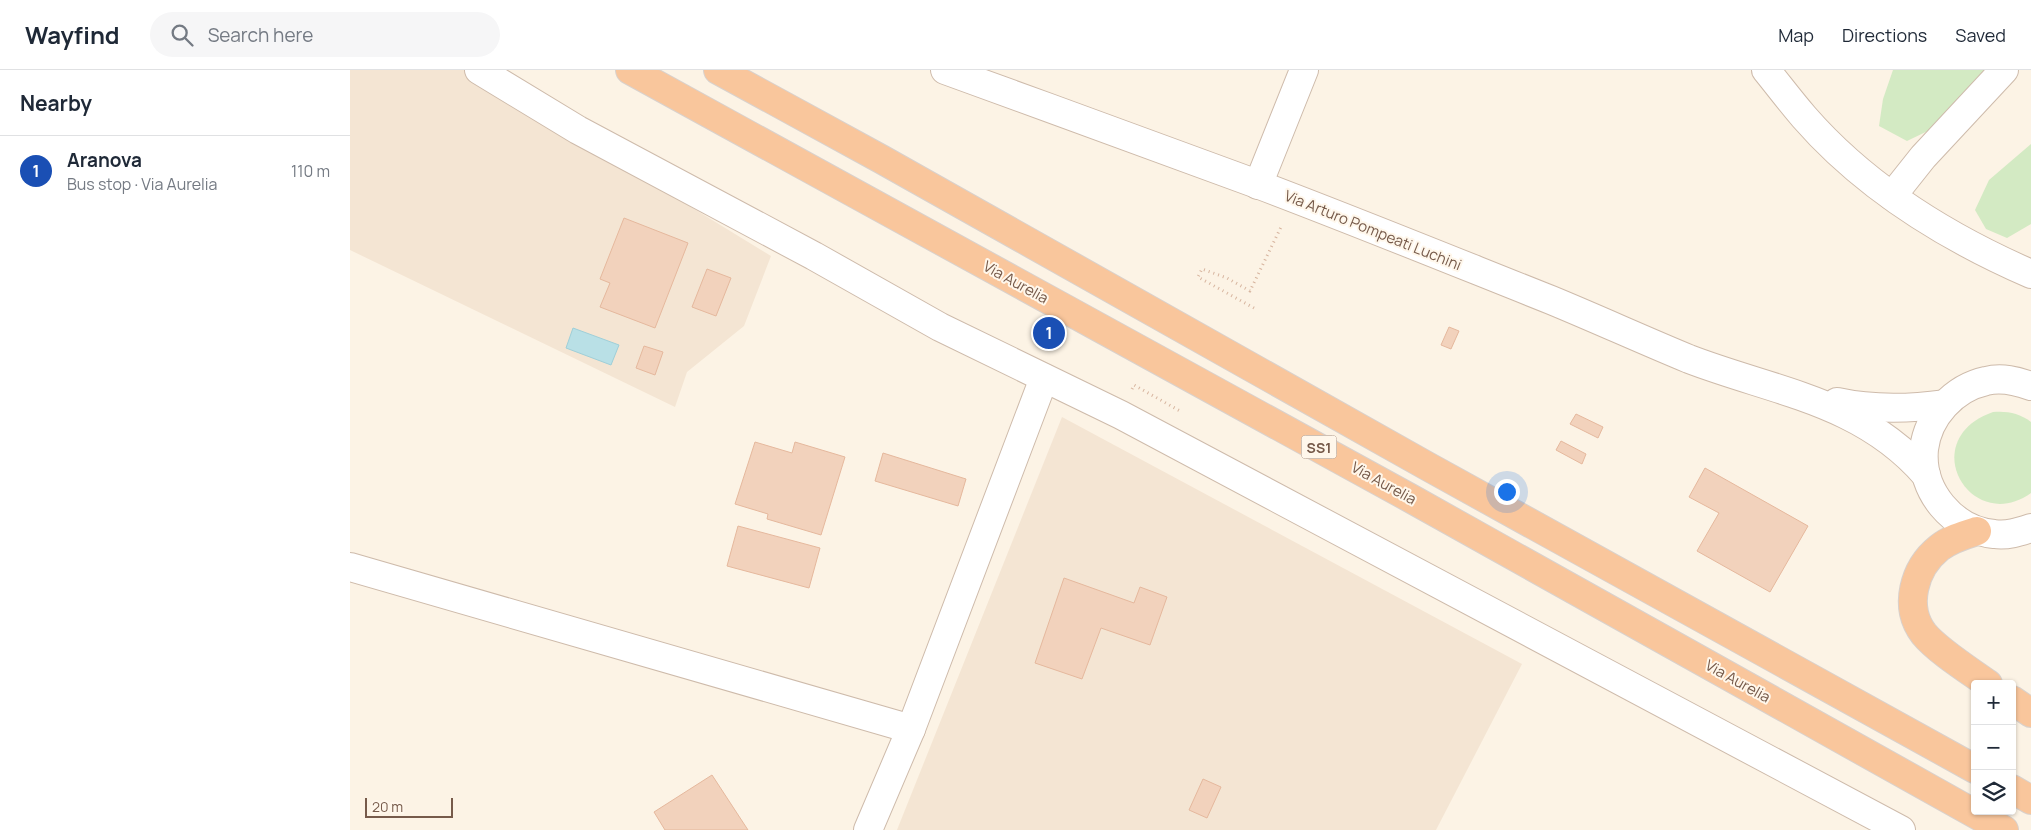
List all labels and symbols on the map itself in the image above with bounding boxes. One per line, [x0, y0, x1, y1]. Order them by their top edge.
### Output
street label: Via Arturo Pompeati Luchini [1281, 185, 1465, 275]
street label: Via Aurelia [980, 256, 1052, 308]
pin: 1 [1033, 314, 1065, 352]
road number: SS1 [1302, 436, 1336, 458]
street label: Via Aurelia [1348, 457, 1420, 509]
your location [1494, 479, 1520, 505]
street label: Via Aurelia [1702, 655, 1774, 707]
scale bar [365, 795, 452, 818]

